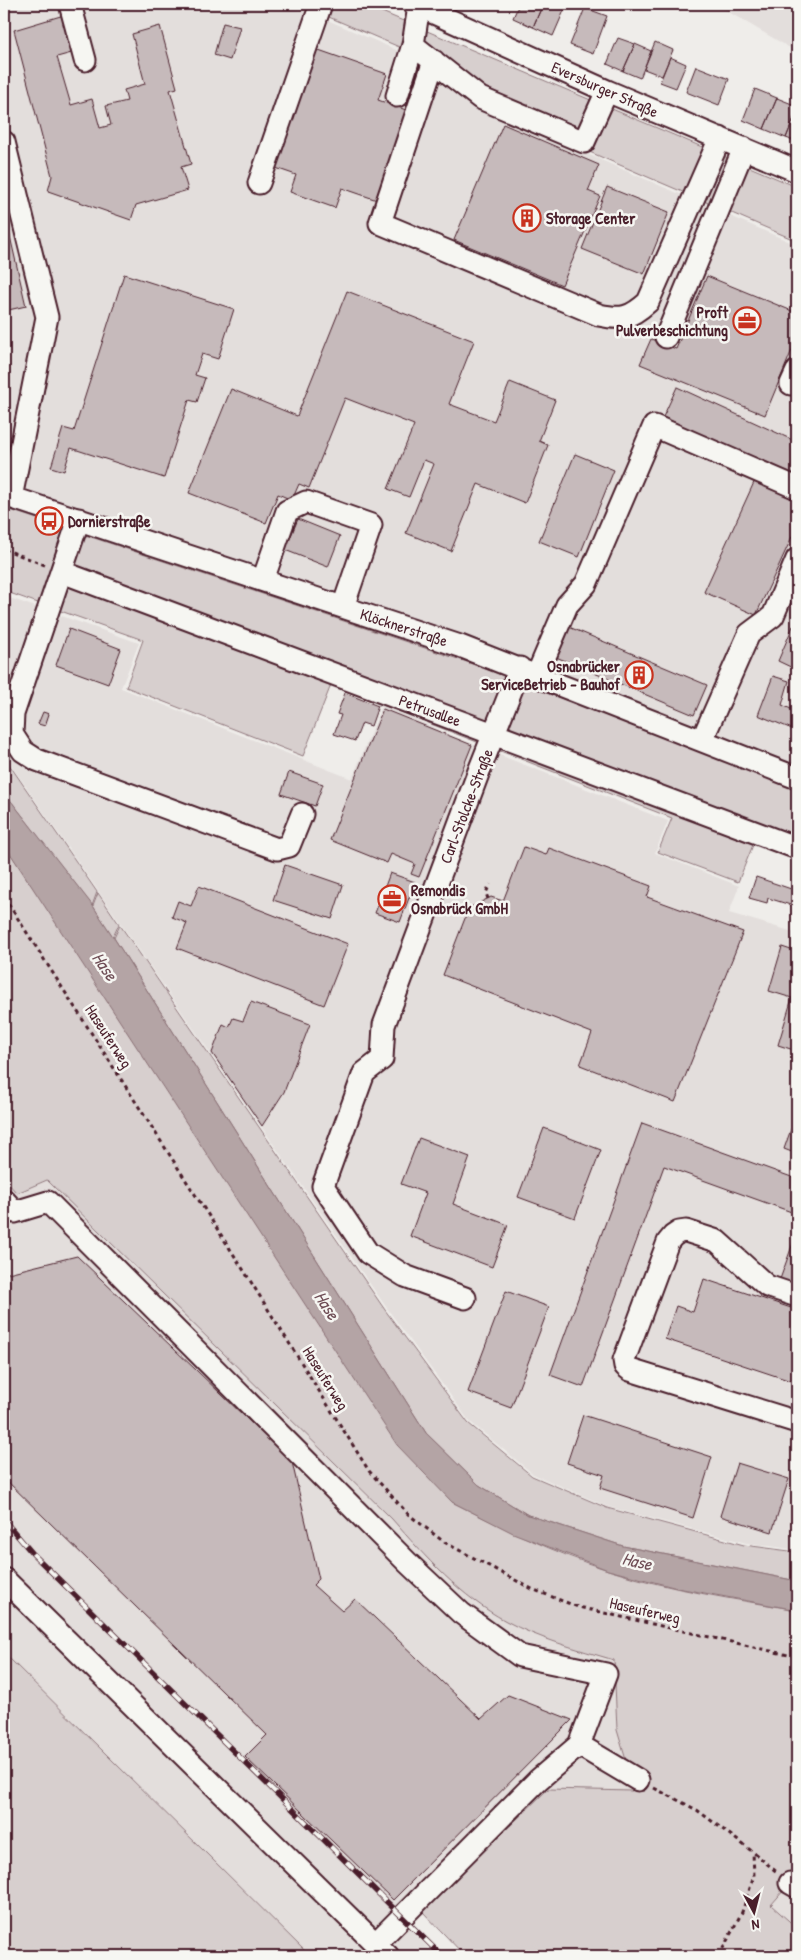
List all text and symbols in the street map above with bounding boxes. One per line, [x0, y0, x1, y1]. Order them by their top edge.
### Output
street label: Eversburger Straße [548, 56, 662, 123]
building icon: Storage Center [512, 203, 542, 233]
place label: Storage Center [546, 207, 636, 230]
place label: Proft Pulverbeschichtung [616, 301, 728, 342]
office icon: Proft Pulverbeschichtung [732, 306, 762, 336]
bus stop icon: Dornierstraße [34, 506, 64, 536]
place label: Dornierstraße [68, 510, 151, 533]
street label: Klöcknerstraße [358, 603, 451, 652]
place label: Osnabrücker ServiceBetrieb - Bauhof [481, 655, 621, 695]
building icon: Osnabrücker ServiceBetrieb - Bauhof [624, 660, 654, 690]
street label: Petrusallee [396, 689, 465, 732]
street label: Carl-Stolcke-Straße [434, 745, 498, 867]
place label: Remondis Osnabrück GmbH [411, 879, 508, 919]
office icon: Remondis Osnabrück GmbH [377, 884, 407, 914]
water label: Hase [86, 947, 124, 986]
street label: Haseuferweg [80, 1000, 138, 1072]
water label: Hase [308, 1286, 346, 1325]
street label: Haseuferweg [298, 1342, 354, 1414]
water label: Hase [620, 1545, 655, 1577]
street label: Haseuferweg [608, 1591, 682, 1629]
north arrow [728, 1888, 778, 1938]
text: N [750, 1916, 761, 1935]

